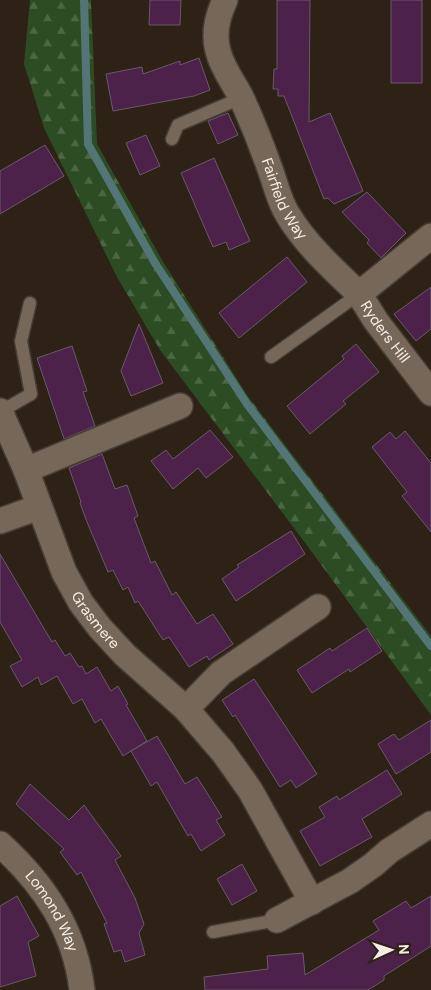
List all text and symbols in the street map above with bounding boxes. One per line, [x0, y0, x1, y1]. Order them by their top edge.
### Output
street label: Fairfield Way [257, 155, 312, 245]
street label: Ryders Hill [356, 297, 414, 367]
street label: Grasmere [67, 588, 124, 653]
street label: Lomond Way [21, 866, 83, 955]
north arrow [366, 925, 416, 975]
text: N [395, 944, 413, 955]

